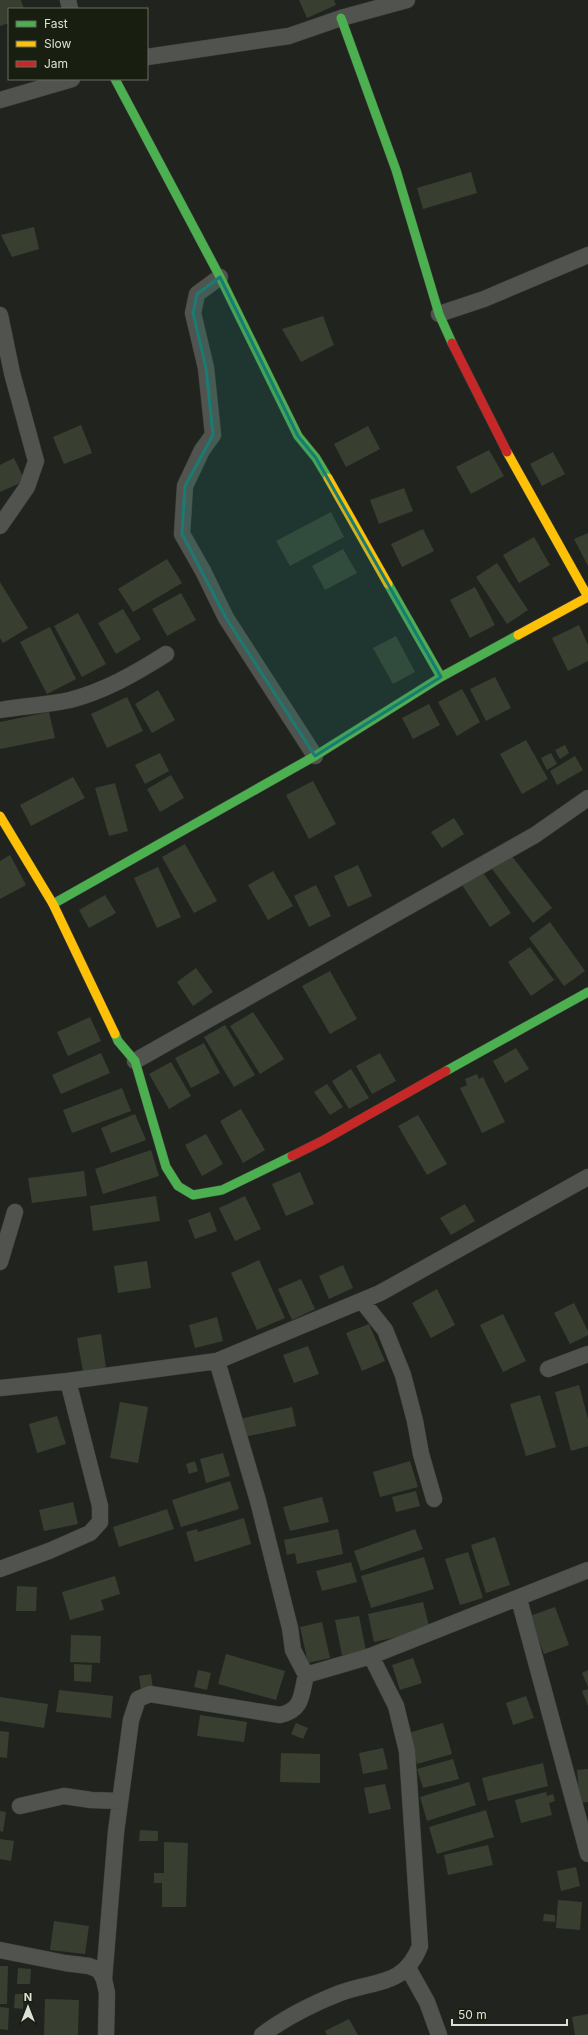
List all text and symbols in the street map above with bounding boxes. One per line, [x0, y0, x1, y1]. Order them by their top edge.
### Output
legend [8, 8, 148, 80]
text: Fast [44, 16, 68, 31]
text: Slow [44, 36, 72, 51]
text: Jam [44, 56, 68, 71]
north arrow [8, 1987, 48, 2027]
text: N [24, 1990, 32, 2004]
scale bar [452, 2001, 567, 2027]
text: 50 m [458, 2007, 487, 2022]

